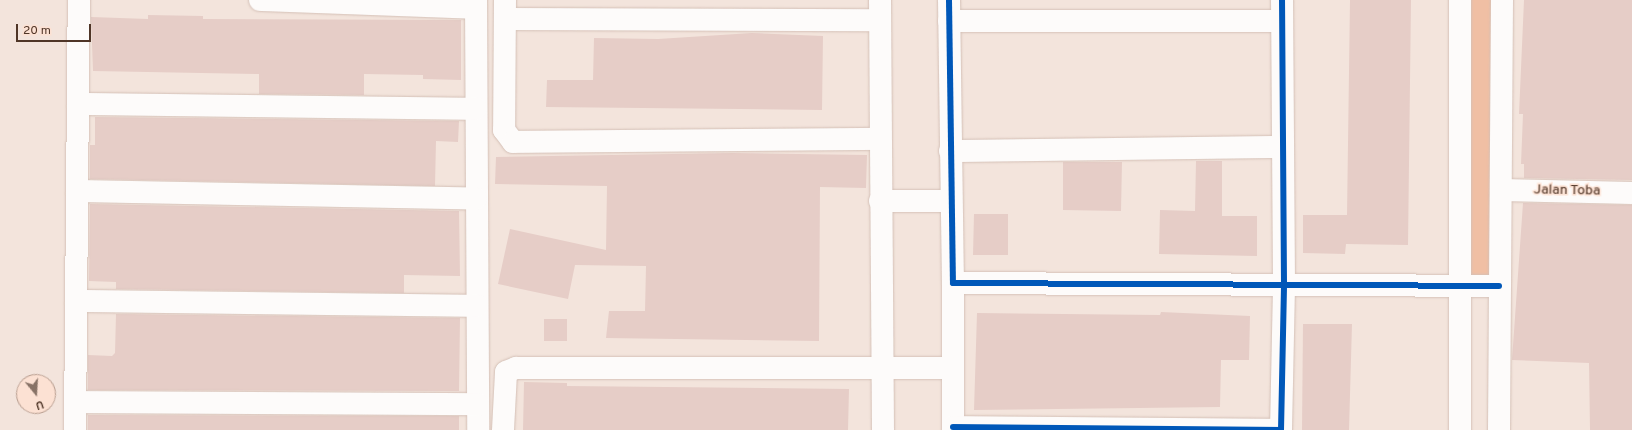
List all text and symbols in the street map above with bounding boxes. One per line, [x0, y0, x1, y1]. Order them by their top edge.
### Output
scale bar [18, 16, 93, 42]
text: 20 m [23, 23, 51, 39]
street label: Jalan Toba [1533, 182, 1601, 200]
north arrow [16, 374, 56, 414]
text: U [34, 397, 45, 412]

